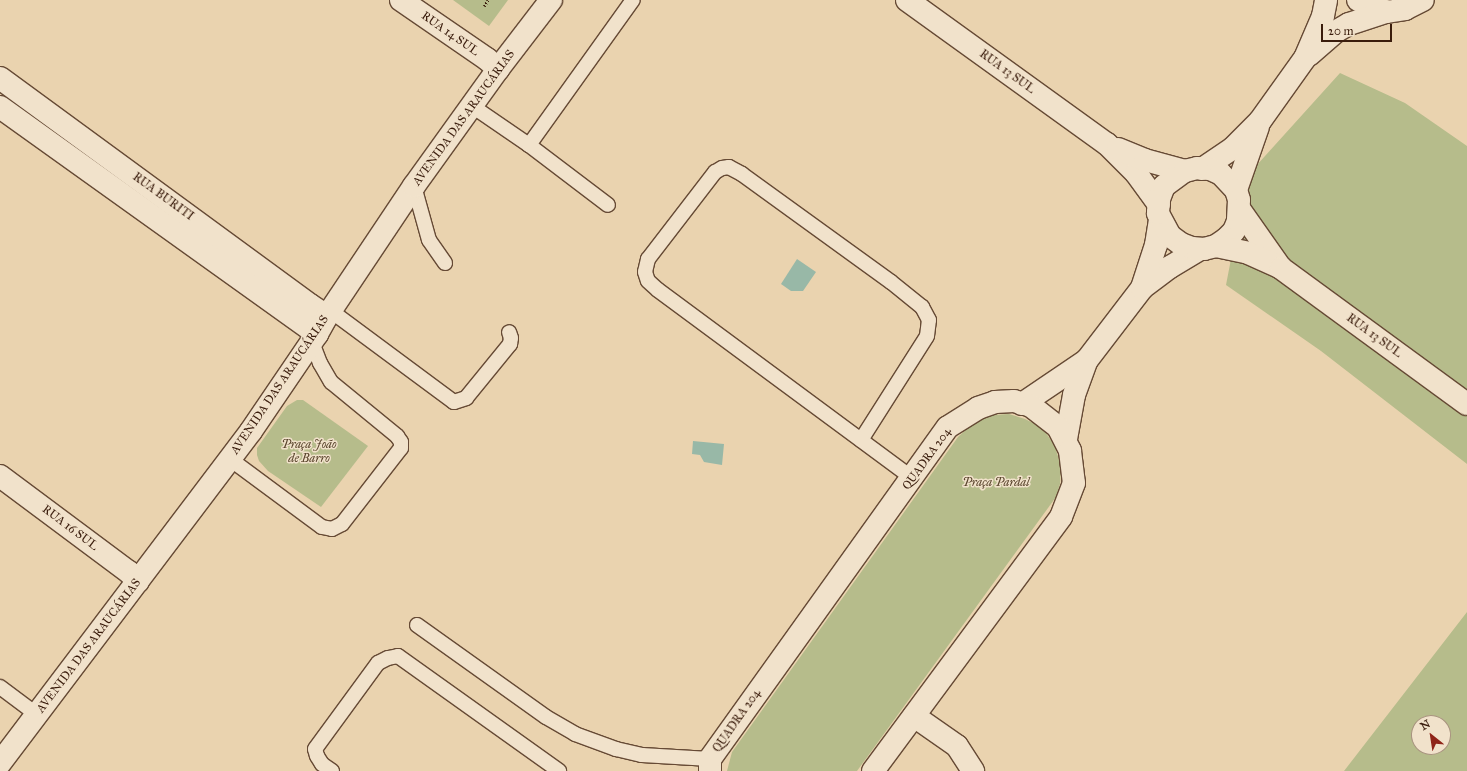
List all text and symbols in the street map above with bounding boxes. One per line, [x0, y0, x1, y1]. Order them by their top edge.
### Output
street label: RUA 14 SUL [418, 9, 482, 59]
scale bar [1323, 16, 1394, 42]
text: 20 m [1328, 24, 1354, 38]
street label: AVENIDA DAS ARAUCÁRIAS [410, 47, 518, 189]
street label: RUA 13 SUL [976, 47, 1038, 97]
street label: RUA BURITI [130, 170, 196, 224]
street label: RUA 13 SUL [1343, 311, 1405, 361]
street label: AVENIDA DAS ARAUCÁRIAS [228, 313, 332, 457]
street label: QUADRA 204 [900, 425, 954, 493]
park label: Praça João de Barro [281, 438, 337, 466]
park label: Praça Pardal [963, 476, 1029, 490]
street label: RUA 16 SUL [39, 502, 101, 554]
street label: AVENIDA DAS ARAUCÁRIAS [34, 576, 144, 716]
street label: QUADRA 204 [710, 687, 764, 755]
north arrow [1411, 715, 1451, 755]
text: N [1418, 717, 1433, 733]

